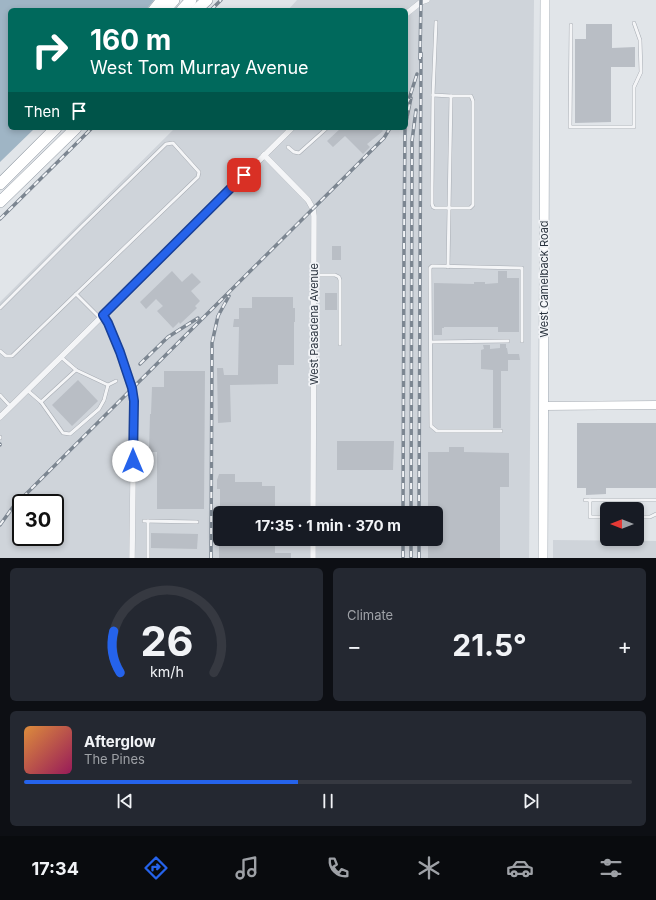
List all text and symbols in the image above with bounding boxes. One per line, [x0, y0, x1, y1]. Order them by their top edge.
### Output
text: 160 m [90, 23, 171, 57]
icon: right [24, 24, 76, 76]
text: West Tom Murray Avenue [90, 57, 309, 78]
icon: arrive [68, 100, 90, 122]
text: Then [24, 102, 60, 121]
pin [227, 158, 261, 192]
icon: arrive [233, 164, 255, 186]
street label: West Camelback Road [537, 220, 551, 338]
street label: West Pasadena Avenue [307, 263, 321, 385]
position arrow [112, 440, 154, 482]
speed limit sign: 30 [12, 494, 64, 546]
north arrow [600, 502, 644, 546]
map controls [600, 502, 644, 546]
text: 17:35 · 1 min · 370 m [255, 516, 401, 535]
text: Climate [347, 607, 393, 623]
text: 26 [140, 615, 193, 665]
text: 21.5° [452, 627, 527, 663]
text: − [347, 633, 362, 659]
text: + [617, 633, 632, 659]
text: km/h [150, 662, 183, 679]
text: Afterglow [84, 732, 156, 751]
text: The Pines [84, 751, 145, 767]
icon: previous [114, 790, 136, 812]
icon: pause [317, 790, 339, 812]
icon: next [520, 790, 542, 812]
icon: directions [142, 854, 170, 882]
icon: music [233, 854, 261, 882]
icon: phone [324, 854, 352, 882]
icon: climate [415, 854, 443, 882]
icon: car [506, 854, 534, 882]
icon: filters [597, 854, 625, 882]
text: 17:34 [31, 858, 79, 879]

